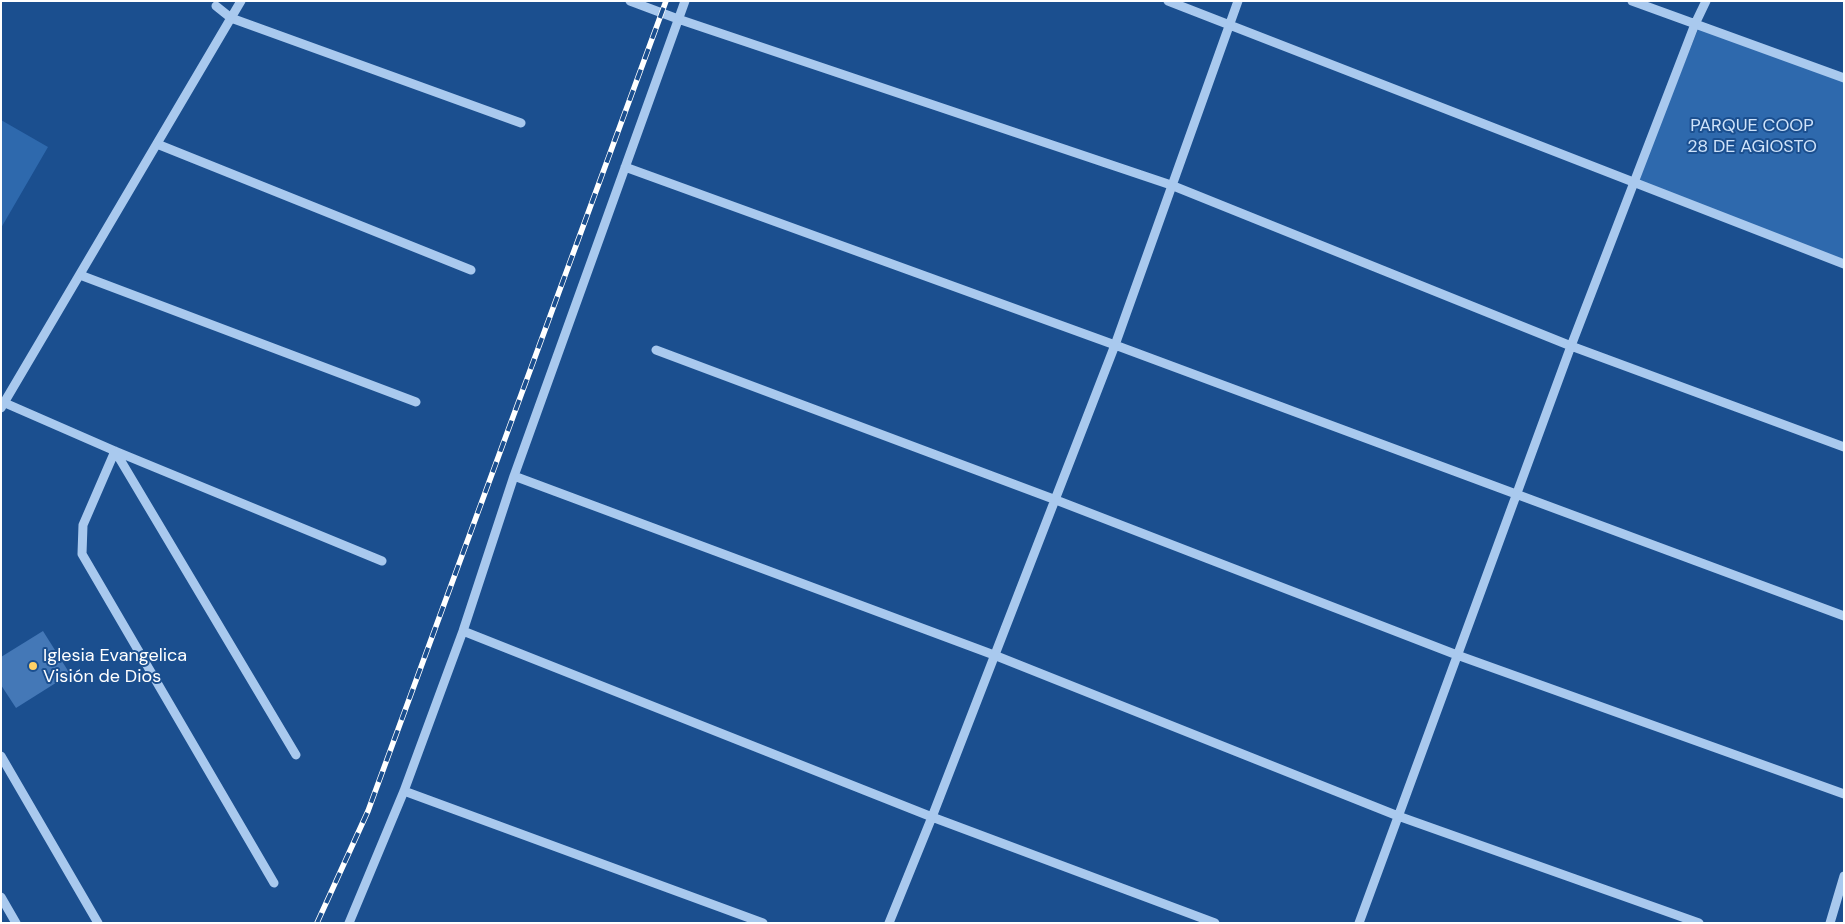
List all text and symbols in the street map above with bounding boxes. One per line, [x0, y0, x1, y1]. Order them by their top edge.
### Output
park label: PARQUE COOP 28 DE AGIOSTO [1687, 115, 1817, 158]
place label: Iglesia Evangelica Visión de Dios [43, 645, 187, 688]
marker: Iglesia Evangelica Visión de Dios [27, 660, 39, 672]

